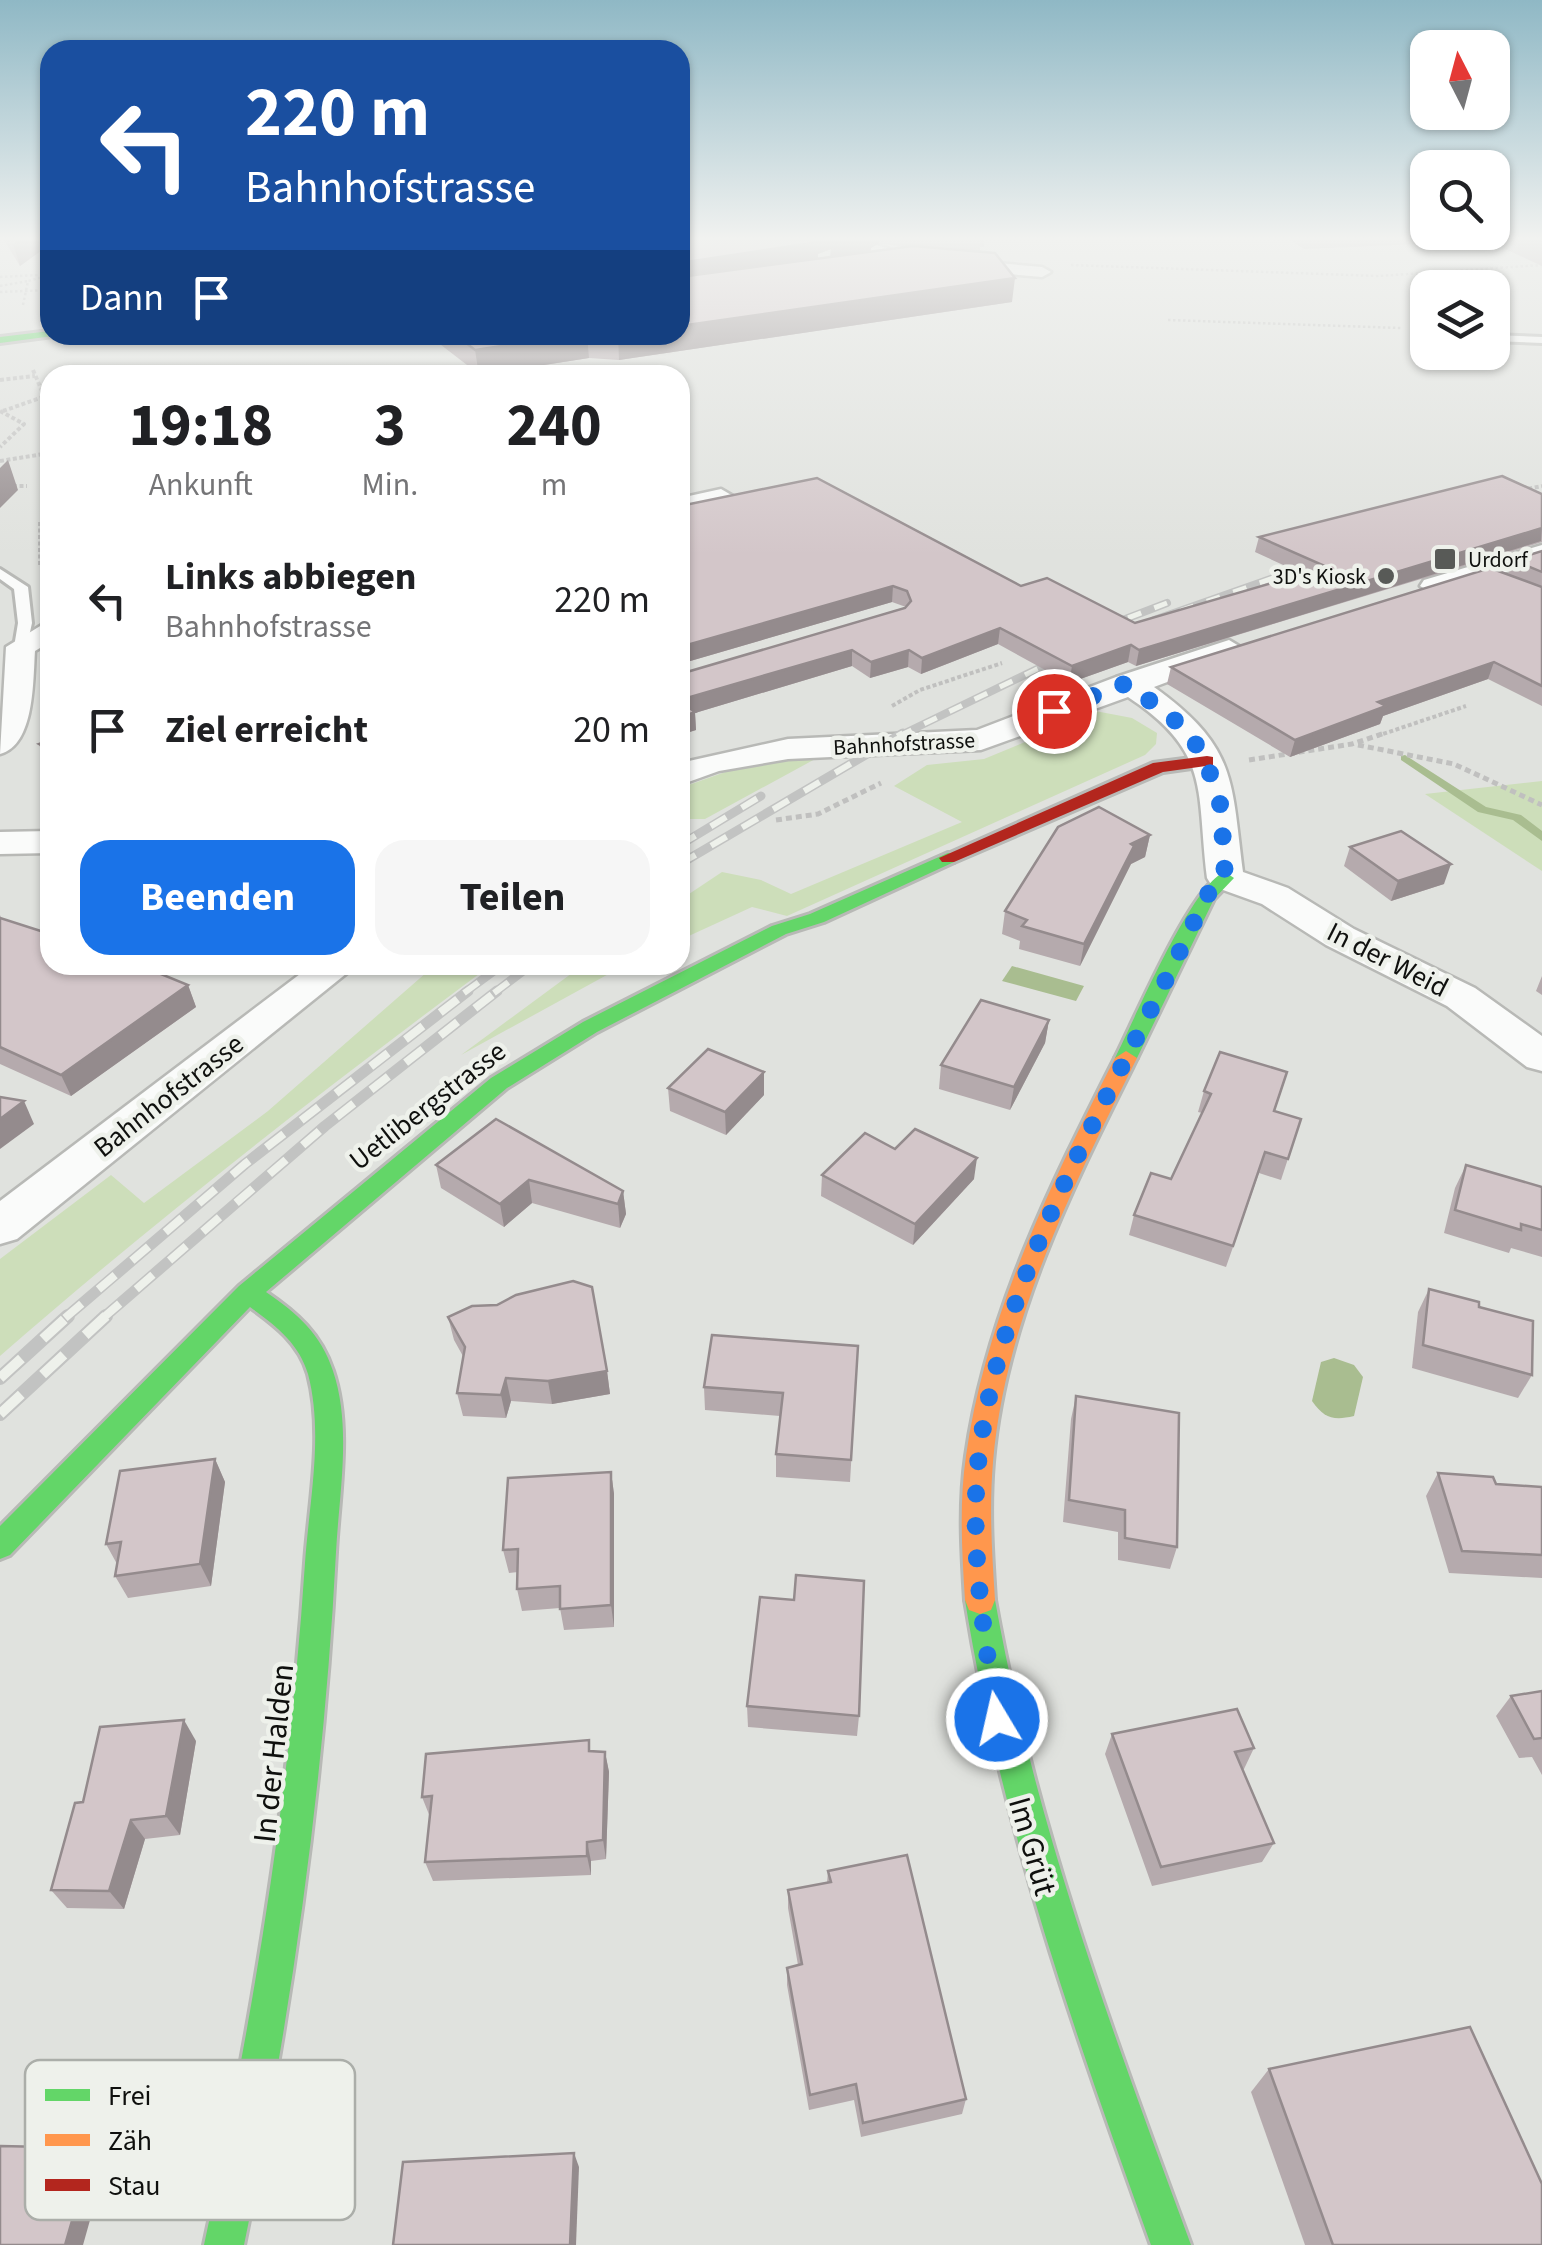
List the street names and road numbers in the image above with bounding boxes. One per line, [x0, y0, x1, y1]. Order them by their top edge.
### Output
street label: Bahnhofstrasse [832, 724, 976, 764]
street label: In der Weid [1320, 912, 1455, 1008]
street label: Bahnhofstrasse [85, 1024, 252, 1167]
street label: Uetlibergstrasse [341, 1032, 514, 1180]
street label: In der Halden [242, 1661, 306, 1845]
street label: Im Grüt [996, 1792, 1068, 1901]

